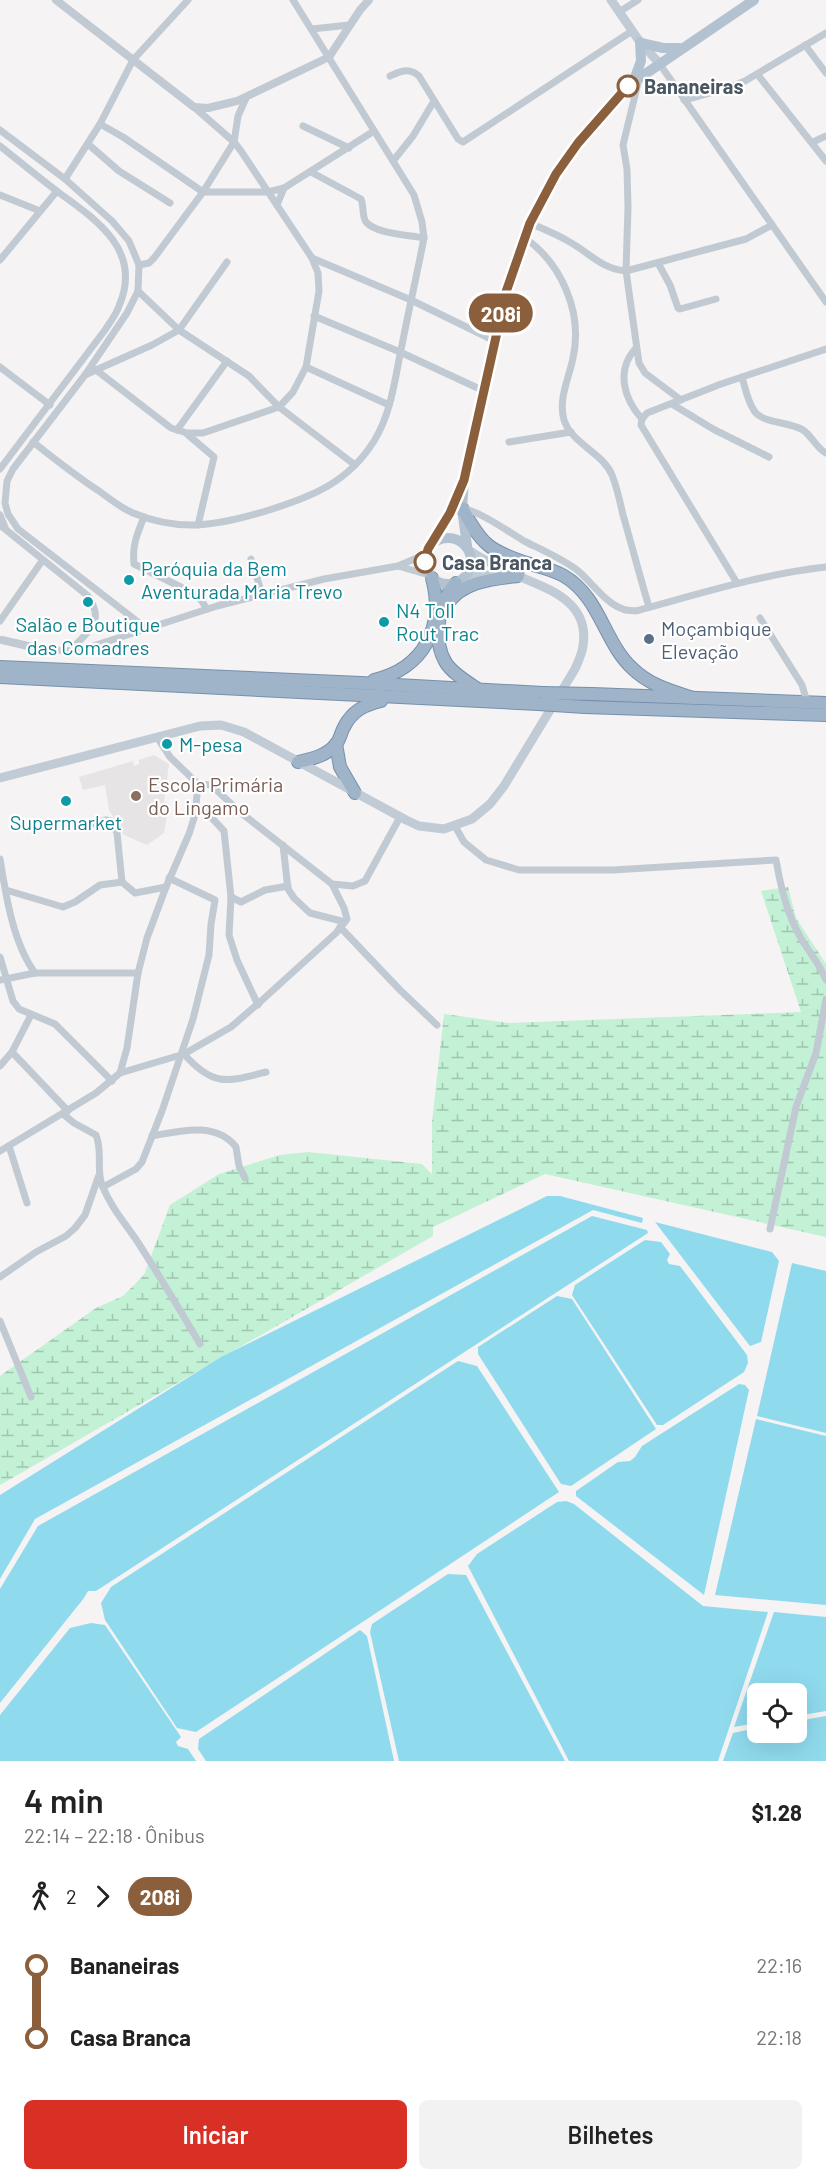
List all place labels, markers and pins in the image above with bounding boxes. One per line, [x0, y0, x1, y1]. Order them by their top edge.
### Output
place label: Bananeiras [644, 74, 743, 98]
marker: Bananeiras [617, 75, 639, 97]
place label: Casa Branca [442, 550, 552, 574]
marker: Casa Branca [414, 551, 436, 573]
place label: Paróquia da Bem Aventurada Maria Trevo [141, 556, 343, 603]
marker: Paróquia da Bem Aventurada Maria Trevo [122, 573, 136, 587]
marker: Salão e Boutique das Comadres [81, 595, 95, 609]
place label: N4 Toll Rout Trac [396, 598, 479, 645]
place label: Salão e Boutique das Comadres [15, 612, 161, 659]
marker: N4 Toll Rout Trac [377, 615, 391, 629]
place label: Moçambique Elevação [661, 616, 772, 663]
marker: Moçambique Elevação [642, 632, 656, 646]
place label: M-pesa [179, 732, 242, 756]
marker: M-pesa [160, 737, 174, 751]
place label: Escola Primária do Lingamo [148, 772, 283, 819]
marker: Escola Primária do Lingamo [129, 789, 143, 803]
marker: Supermarket [59, 794, 73, 808]
place label: Supermarket [10, 810, 122, 834]

